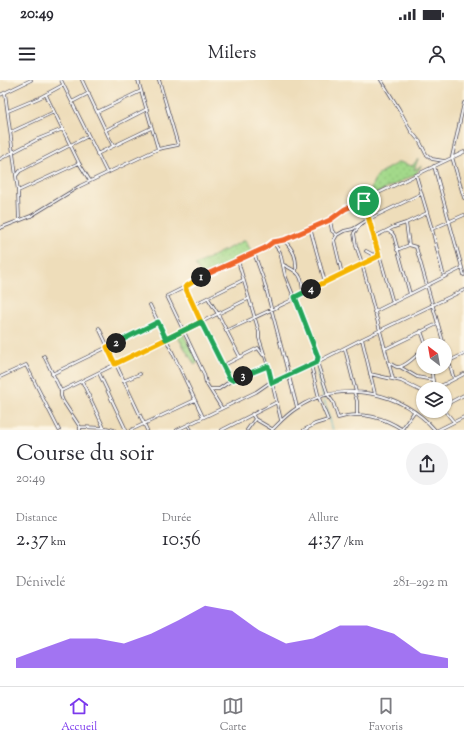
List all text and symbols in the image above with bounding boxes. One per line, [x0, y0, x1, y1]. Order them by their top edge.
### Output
text: 20:49 [20, 4, 53, 25]
text: Milers [208, 41, 256, 67]
icon: menu [16, 43, 38, 65]
icon: person [426, 43, 448, 65]
pin [347, 184, 381, 218]
icon: arrive [353, 190, 375, 212]
pin: 1 [191, 267, 211, 287]
text: 1 [199, 269, 203, 285]
pin: 4 [301, 279, 321, 299]
text: 4 [308, 281, 314, 297]
pin: 2 [106, 333, 126, 353]
text: 2 [113, 335, 119, 351]
north arrow [416, 338, 452, 374]
map controls [416, 338, 452, 418]
pin: 3 [233, 366, 253, 386]
text: 3 [241, 368, 245, 384]
button: layers [416, 382, 452, 418]
text: Course du soir [16, 439, 154, 471]
button: share [406, 443, 448, 485]
text: 20:49 [16, 470, 45, 488]
text: Distance [16, 510, 57, 526]
text: Durée [162, 510, 191, 526]
text: Allure [308, 510, 339, 526]
text: 2.37 [16, 526, 49, 555]
text: 10:56 [162, 526, 201, 555]
text: 4:37 [308, 526, 341, 555]
text: km [49, 534, 66, 550]
text: /km [341, 534, 364, 550]
text: Dénivelé [16, 574, 66, 592]
text: 281–292 m [393, 574, 448, 592]
tab: Accueil [61, 695, 97, 735]
tab: Carte [220, 695, 246, 735]
tab: Favoris [369, 695, 403, 735]

